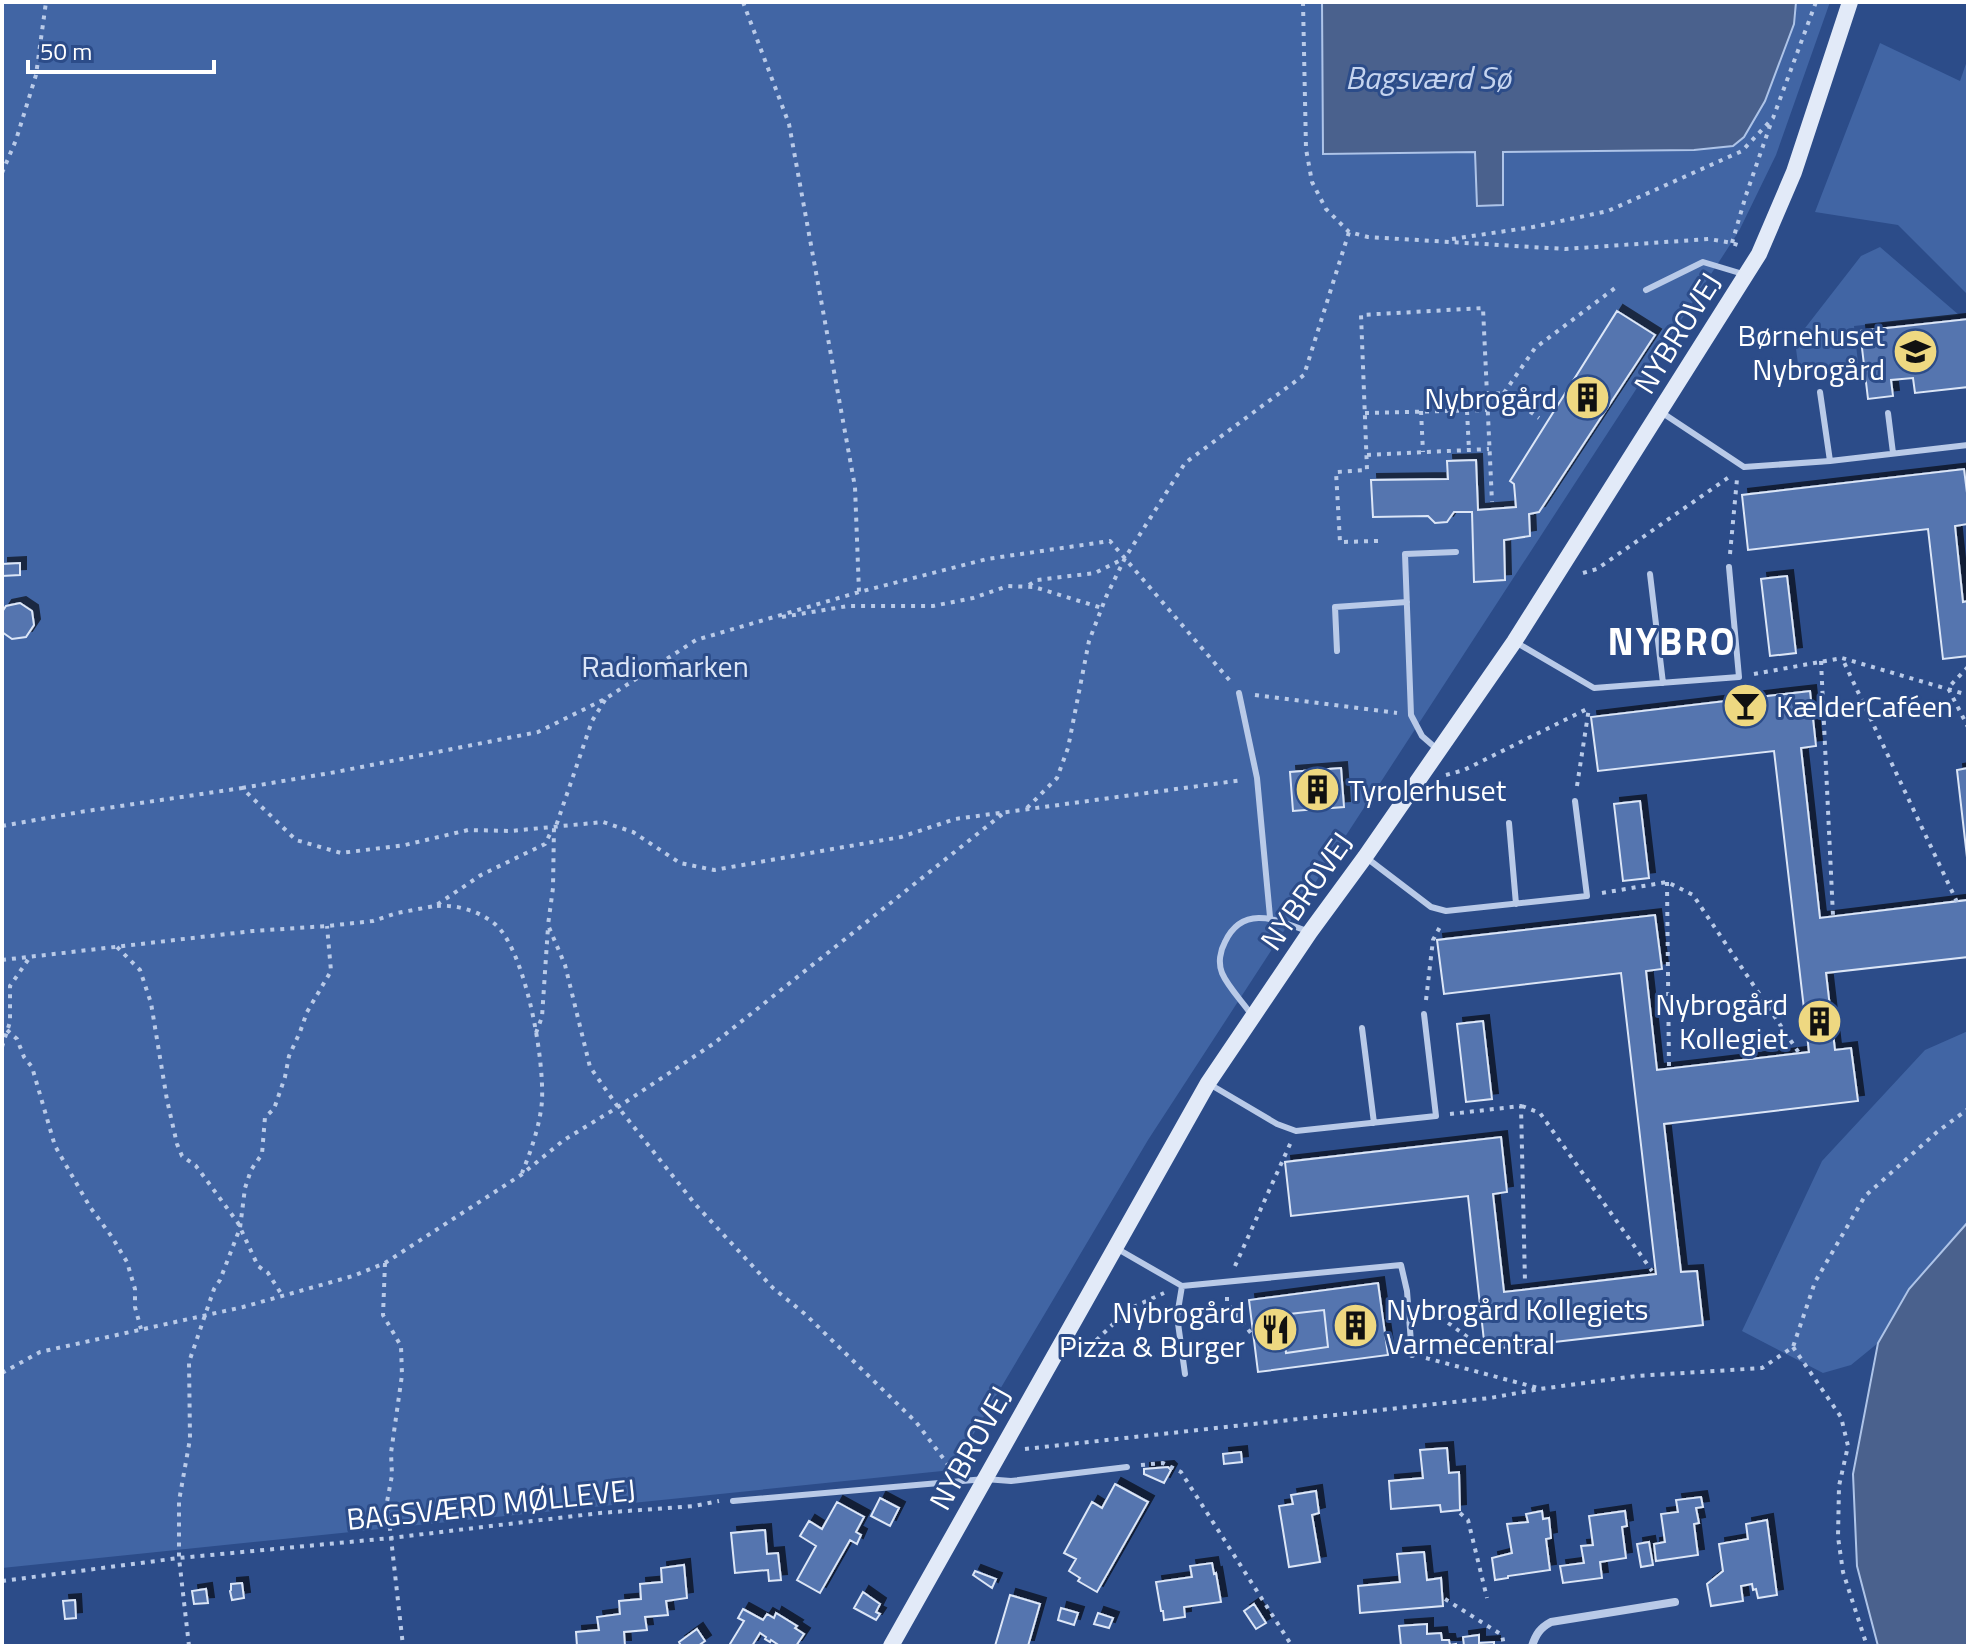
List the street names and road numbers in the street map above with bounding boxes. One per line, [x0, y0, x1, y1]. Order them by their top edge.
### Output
street label: NYBROVEJ [1622, 263, 1732, 403]
street label: NYBROVEJ [1248, 822, 1364, 960]
street label: NYBROVEJ [917, 1378, 1023, 1518]
street label: BAGSVÆRD MØLLEVEJ [344, 1466, 638, 1542]

